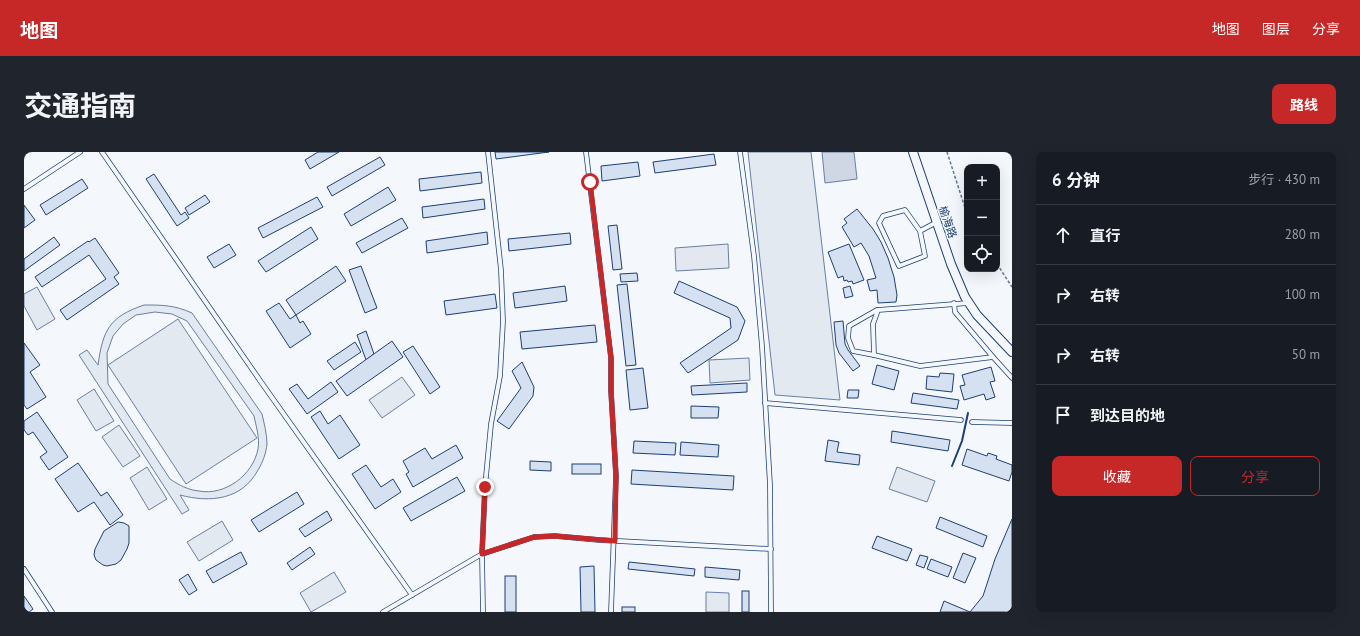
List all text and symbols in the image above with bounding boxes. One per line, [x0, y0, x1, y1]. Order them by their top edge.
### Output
text: 地图 [20, 18, 58, 42]
text: 地图 [1212, 20, 1240, 38]
text: 图层 [1262, 20, 1290, 38]
text: 分享 [1312, 20, 1340, 38]
button: 路线 [1272, 84, 1336, 124]
text: 交通指南 [24, 87, 136, 124]
map controls [964, 164, 1000, 272]
button: + [964, 164, 1000, 200]
text: 6 分钟 [1052, 169, 1100, 191]
text: 步行 · 430 m [1248, 171, 1320, 188]
route start [581, 173, 599, 191]
button: − [964, 200, 1000, 236]
street label: 榆海路 [936, 204, 960, 240]
icon: ahead [1052, 224, 1074, 246]
text: 直行 [1090, 226, 1120, 245]
text: 280 m [1285, 226, 1320, 243]
button: locate [964, 236, 1000, 272]
icon: right [1052, 284, 1074, 306]
text: 右转 [1090, 286, 1120, 305]
text: 100 m [1285, 286, 1320, 303]
icon: right [1052, 344, 1074, 366]
text: 右转 [1090, 346, 1120, 365]
text: 50 m [1292, 346, 1320, 363]
icon: arrive [1052, 404, 1074, 426]
text: 到达目的地 [1090, 406, 1165, 425]
button: 收藏 [1052, 456, 1182, 496]
button: 分享 [1190, 456, 1320, 496]
route end [476, 478, 494, 496]

